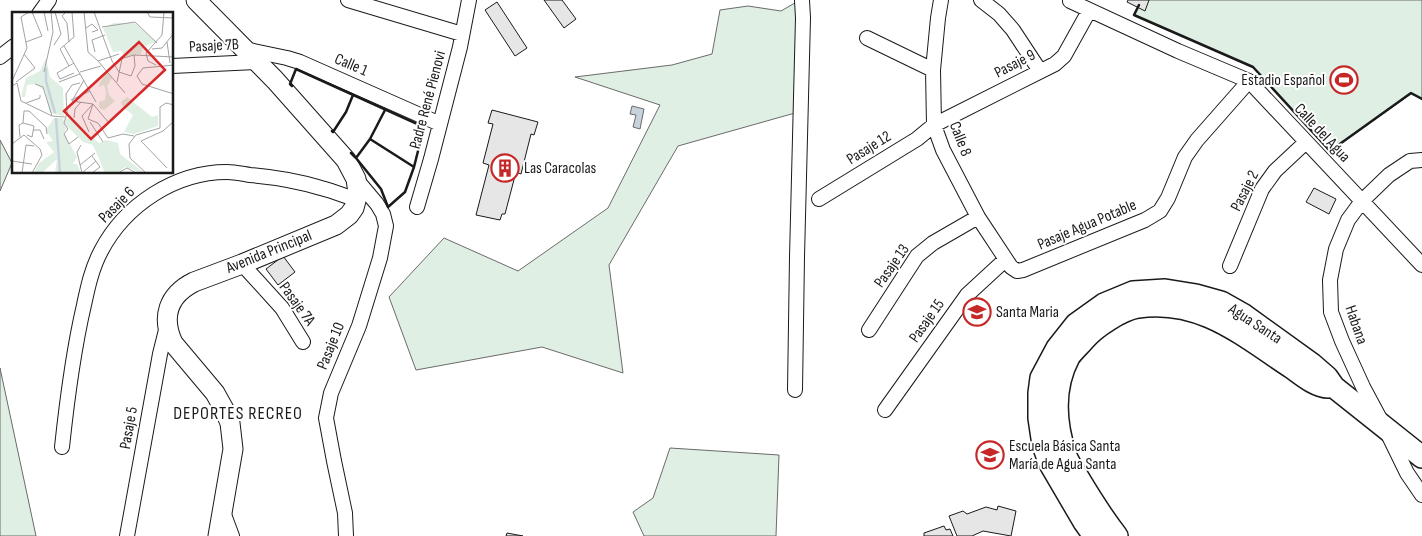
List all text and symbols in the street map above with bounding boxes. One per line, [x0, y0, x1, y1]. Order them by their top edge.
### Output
inset map [12, 12, 174, 174]
street label: Pasaje 7B [189, 35, 239, 57]
street label: Pasaje 9 [991, 46, 1039, 82]
street label: Padre René Pienovi [406, 49, 450, 151]
street label: Calle 1 [332, 50, 371, 81]
sports icon: Estadio Español [1329, 65, 1359, 95]
place label: Estadio Español [1241, 71, 1325, 90]
street label: Calle del Agua [1290, 100, 1354, 166]
street label: Calle 8 [945, 119, 975, 159]
street label: Pasaje 12 [843, 127, 895, 169]
building icon: Las Caracolas [490, 153, 520, 183]
place label: Las Caracolas [524, 159, 597, 178]
street label: Pasaje 2 [1227, 168, 1263, 214]
street label: Pasaje 6 [95, 183, 139, 227]
street label: Pasaje Agua Potable [1035, 196, 1139, 254]
street label: Avenida Principal [222, 226, 315, 278]
street label: Pasaje 13 [870, 241, 914, 291]
street label: Pasaje 7A [275, 278, 319, 330]
street label: Pasaje 15 [905, 296, 949, 346]
school or university icon: Santa Maria [962, 297, 992, 327]
street label: Agua Santa [1224, 299, 1285, 348]
place label: Santa Maria [996, 303, 1059, 322]
street label: Habana [1340, 303, 1372, 347]
street label: Pasaje 10 [313, 320, 349, 372]
district label: DEPORTES RECREO [173, 403, 303, 424]
street label: Pasaje 5 [116, 405, 142, 451]
place label: Escuela Básica Santa María de Agua Santa [1009, 437, 1120, 474]
school or university icon: Escuela Básica Santa María de Agua Santa [975, 440, 1005, 470]

